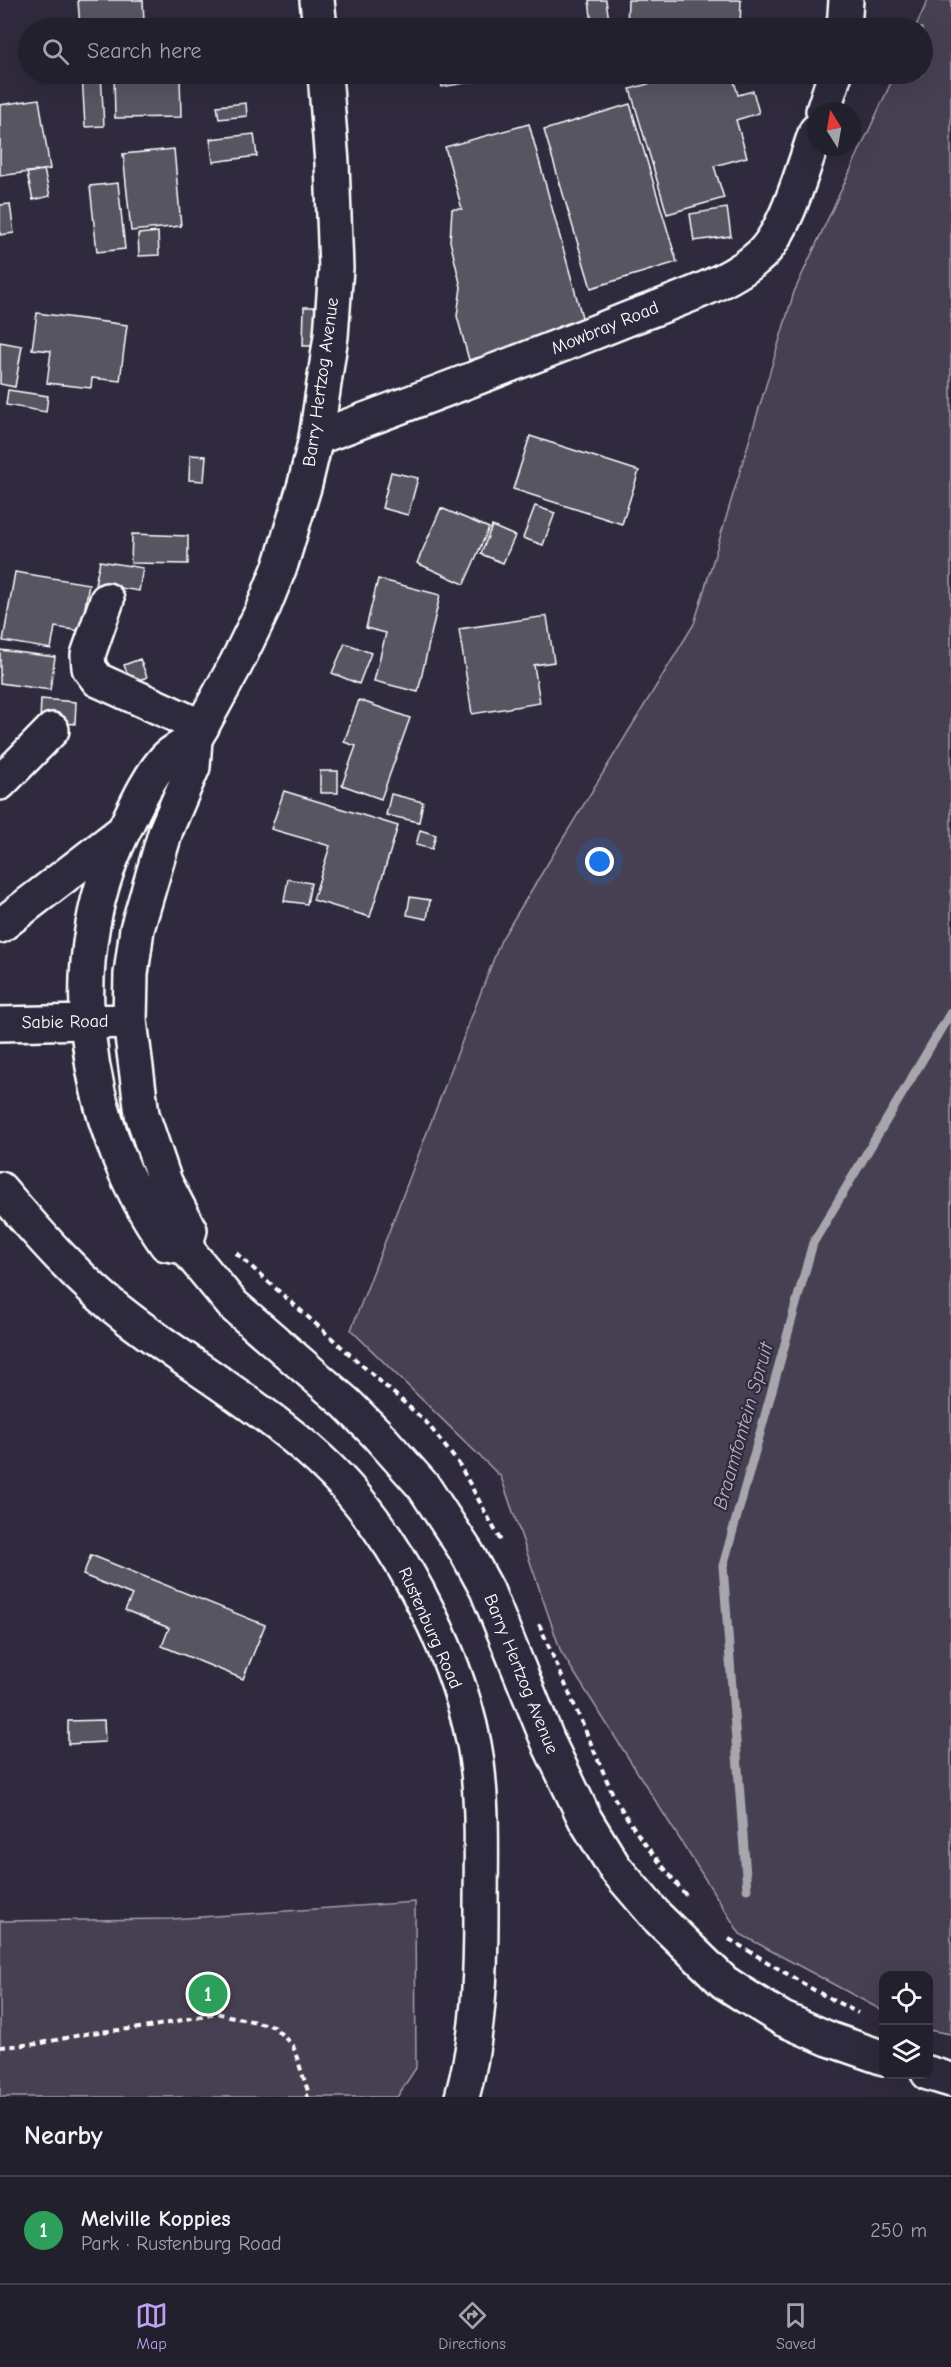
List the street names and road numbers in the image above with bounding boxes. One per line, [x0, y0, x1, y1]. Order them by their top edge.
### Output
street label: Barry Hertzog Avenue [299, 296, 343, 468]
street label: Mowbray Road [548, 297, 662, 359]
street label: Sabie Road [21, 1011, 109, 1033]
street label: Rustenburg Road [394, 1564, 466, 1692]
street label: Barry Hertzog Avenue [479, 1591, 563, 1757]

